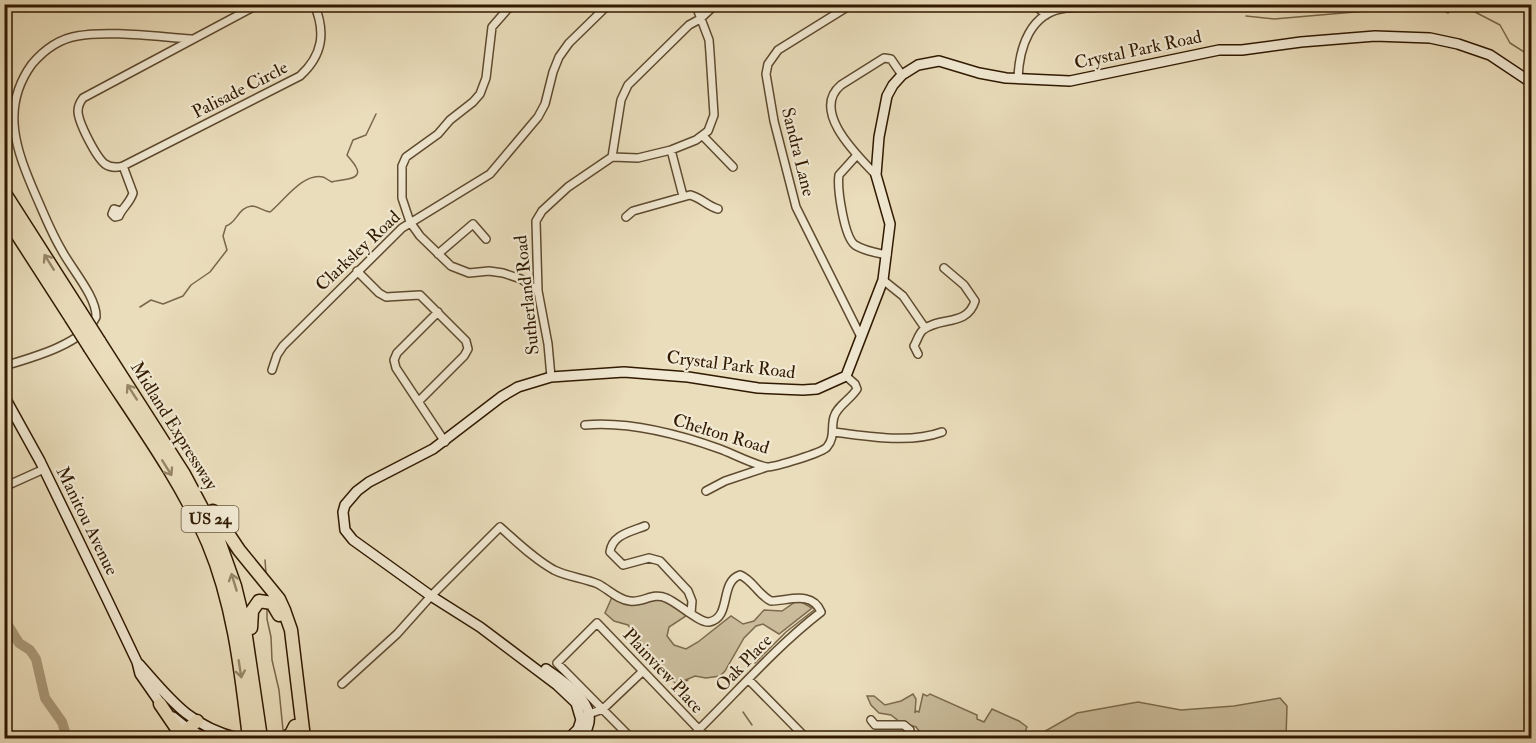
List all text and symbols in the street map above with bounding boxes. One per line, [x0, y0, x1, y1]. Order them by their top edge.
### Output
street label: Crystal Park Road [1072, 25, 1204, 75]
street label: Palisade Circle [188, 56, 292, 124]
street label: Sandra Lane [776, 105, 820, 199]
street label: Clarksley Road [311, 206, 405, 296]
street label: Sutherland Road [509, 234, 545, 356]
one-way arrow [42, 254, 54, 271]
street label: Crystal Park Road [665, 346, 797, 384]
street label: Midland Expressway [125, 357, 223, 496]
one-way arrow [126, 385, 138, 401]
street label: Chelton Road [670, 408, 772, 460]
one-way arrow [161, 459, 173, 476]
street label: Manitou Avenue [51, 463, 123, 580]
road number: US 24 [182, 506, 238, 532]
one-way arrow [228, 573, 239, 592]
street label: Plainview Place [618, 623, 709, 719]
street label: Oak Place [711, 629, 778, 697]
one-way arrow [235, 659, 246, 679]

